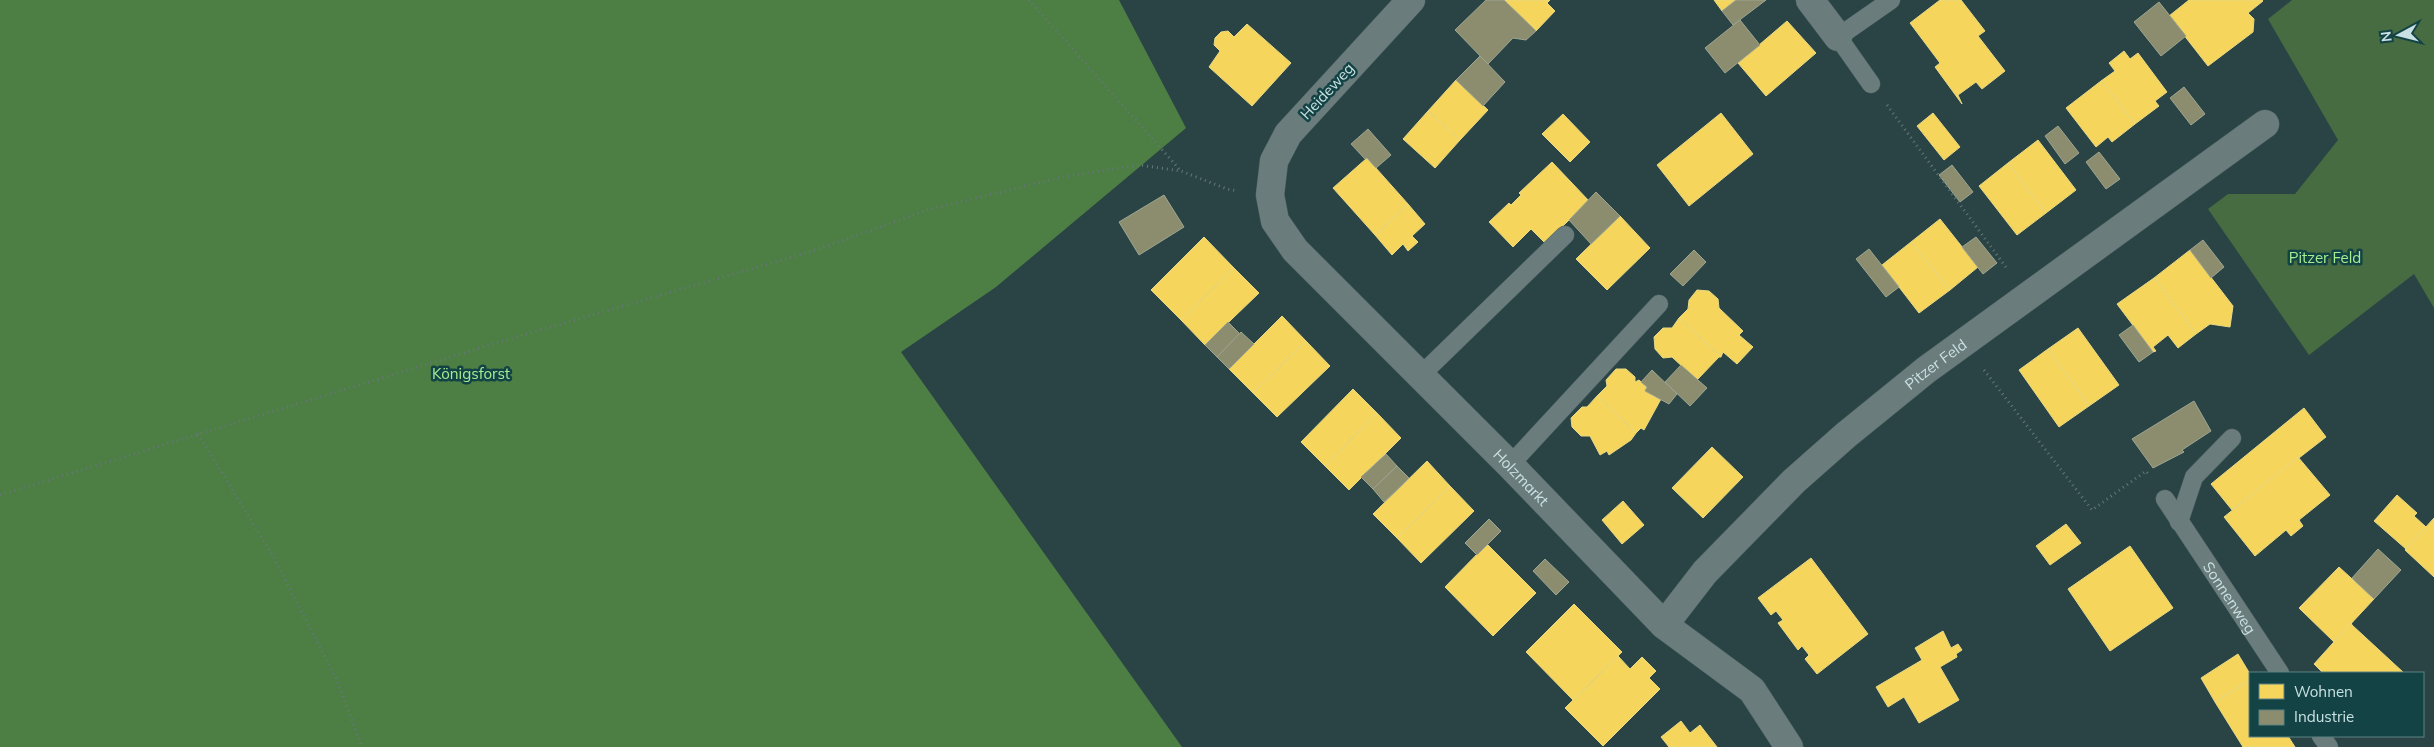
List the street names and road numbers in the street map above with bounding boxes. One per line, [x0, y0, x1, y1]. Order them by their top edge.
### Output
street label: Heideweg [1296, 59, 1358, 123]
street label: Pitzer Feld [1900, 334, 1970, 393]
street label: Holzmarkt [1490, 445, 1553, 510]
street label: Sonnenweg [2199, 558, 2261, 637]

